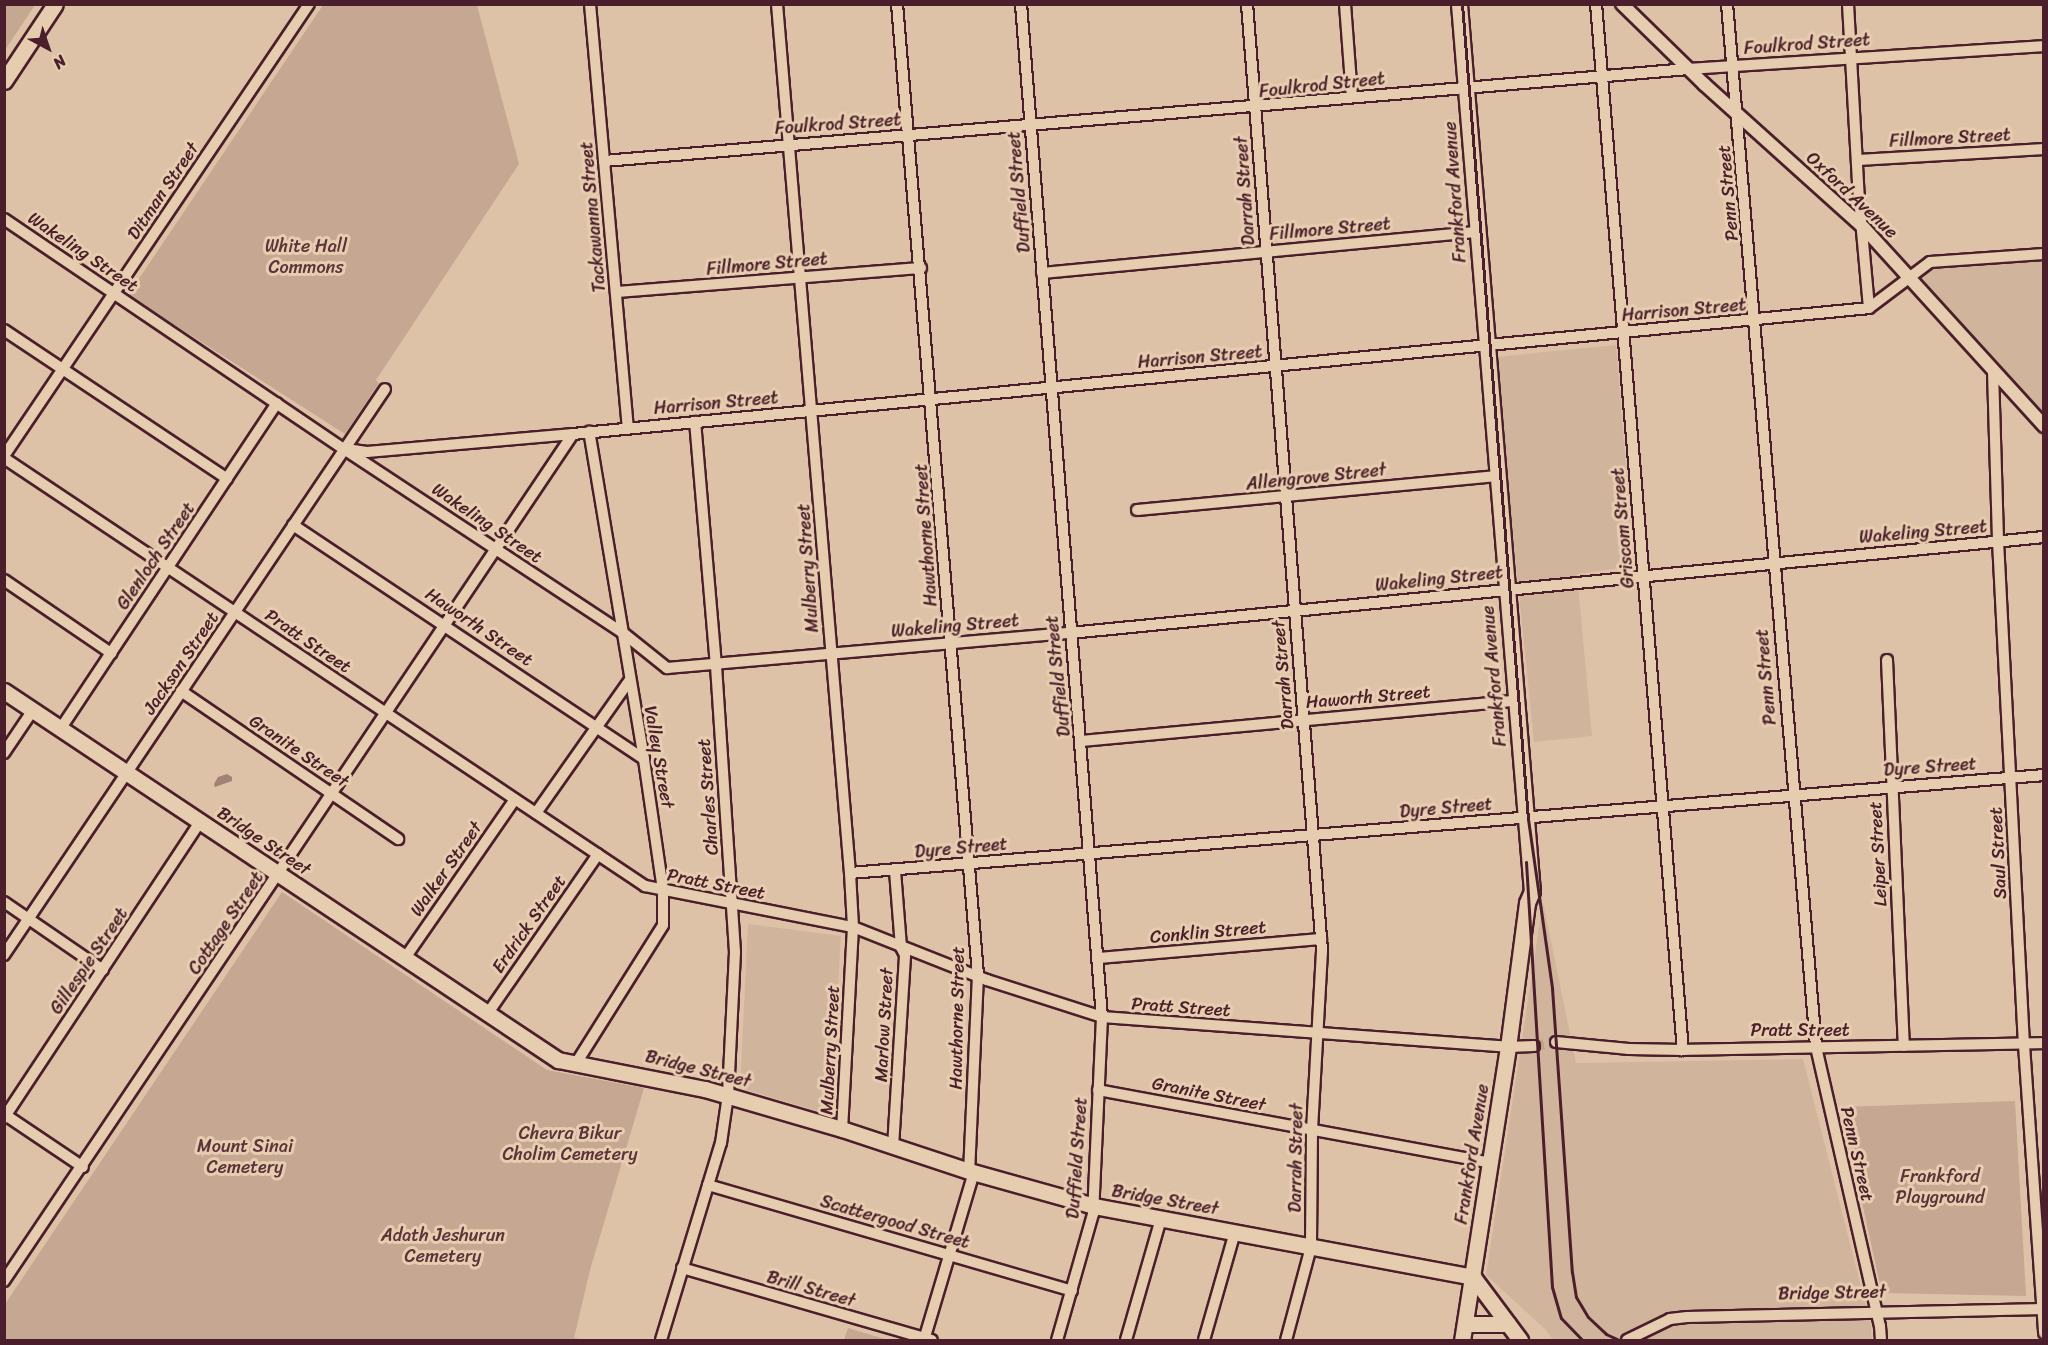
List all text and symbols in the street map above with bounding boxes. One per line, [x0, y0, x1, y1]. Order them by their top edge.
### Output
north arrow [18, 18, 78, 78]
street label: Foulkrod Street [1743, 29, 1871, 59]
text: N [46, 47, 73, 77]
street label: Foulkrod Street [1258, 68, 1386, 102]
street label: Foulkrod Street [774, 109, 902, 139]
street label: Frankford Avenue [1439, 121, 1471, 263]
street label: Fillmore Street [1889, 124, 2011, 152]
street label: Duffield Street [1003, 130, 1035, 254]
street label: Darrah Street [1230, 135, 1260, 247]
street label: Ditman Street [122, 138, 204, 244]
street label: Tackawanna Street [576, 140, 610, 294]
street label: Penn Street [1713, 144, 1743, 242]
street label: Oxford Avenue [1802, 147, 1902, 243]
street label: Wakeling Street [24, 207, 142, 297]
street label: Fillmore Street [1269, 213, 1391, 245]
park label: White Hall Commons [265, 236, 347, 278]
street label: Fillmore Street [706, 248, 828, 280]
street label: Harrison Street [1621, 294, 1747, 326]
street label: Harrison Street [1137, 341, 1263, 373]
street label: Harrison Street [653, 387, 779, 419]
street label: Allengrove Street [1245, 459, 1387, 495]
street label: Hawthorne Street [910, 463, 942, 607]
street label: Griscom Street [1607, 467, 1639, 589]
street label: Wakeling Street [428, 478, 546, 568]
street label: Glenloch Street [112, 498, 200, 614]
street label: Mulberry Street [793, 503, 823, 633]
street label: Wakeling Street [1858, 516, 1988, 548]
street label: Wakeling Street [1374, 562, 1504, 596]
street label: Haworth Street [421, 583, 537, 671]
street label: Pratt Street [261, 604, 355, 678]
street label: Frankford Avenue [1477, 605, 1511, 747]
street label: Jackson Street [139, 608, 223, 718]
street label: Wakeling Street [890, 610, 1020, 642]
street label: Duffield Street [1041, 614, 1075, 738]
street label: Darrah Street [1267, 619, 1299, 731]
street label: Penn Street [1751, 628, 1781, 726]
street label: Haworth Street [1305, 681, 1431, 713]
street label: Valley Street [639, 704, 679, 810]
street label: Granite Street [245, 710, 353, 792]
street label: Charles Street [693, 738, 723, 856]
street label: Dyre Street [1882, 753, 1978, 781]
street label: Dyre Street [1398, 793, 1494, 823]
street label: Leiper Street [1864, 801, 1892, 907]
street label: Bridge Street [213, 802, 315, 880]
street label: Saul Street [1985, 806, 2011, 900]
street label: Walker Street [405, 817, 487, 921]
street label: Dyre Street [913, 833, 1009, 863]
street label: Pratt Street [665, 864, 767, 904]
street label: Cottage Street [184, 868, 268, 978]
street label: Erdrick Street [487, 871, 571, 977]
street label: Gillespie Street [45, 904, 133, 1018]
street label: Conklin Street [1149, 916, 1267, 948]
street label: Hawthorne Street [945, 946, 969, 1090]
street label: Marlow Street [870, 967, 898, 1083]
street label: Mulberry Street [816, 985, 844, 1115]
street label: Pratt Street [1131, 993, 1231, 1021]
street label: Pratt Street [1750, 1019, 1850, 1041]
street label: Bridge Street [643, 1045, 753, 1093]
street label: Granite Street [1150, 1072, 1268, 1116]
street label: Frankford Avenue [1450, 1082, 1494, 1226]
street label: Duffield Street [1062, 1096, 1092, 1220]
street label: Darrah Street [1284, 1103, 1308, 1213]
street label: Penn Street [1836, 1105, 1878, 1203]
park label: Chevra Bikur Cholim Cemetery [502, 1123, 638, 1166]
park label: Mount Sinai Cemetery [197, 1136, 293, 1178]
park label: Frankford Playground [1896, 1166, 1984, 1208]
street label: Bridge Street [1110, 1180, 1220, 1220]
street label: Scattergood Street [818, 1190, 972, 1254]
park label: Adath Jeshurun Cemetery [381, 1225, 505, 1268]
street label: Brill Street [764, 1266, 858, 1312]
street label: Bridge Street [1778, 1281, 1886, 1305]

